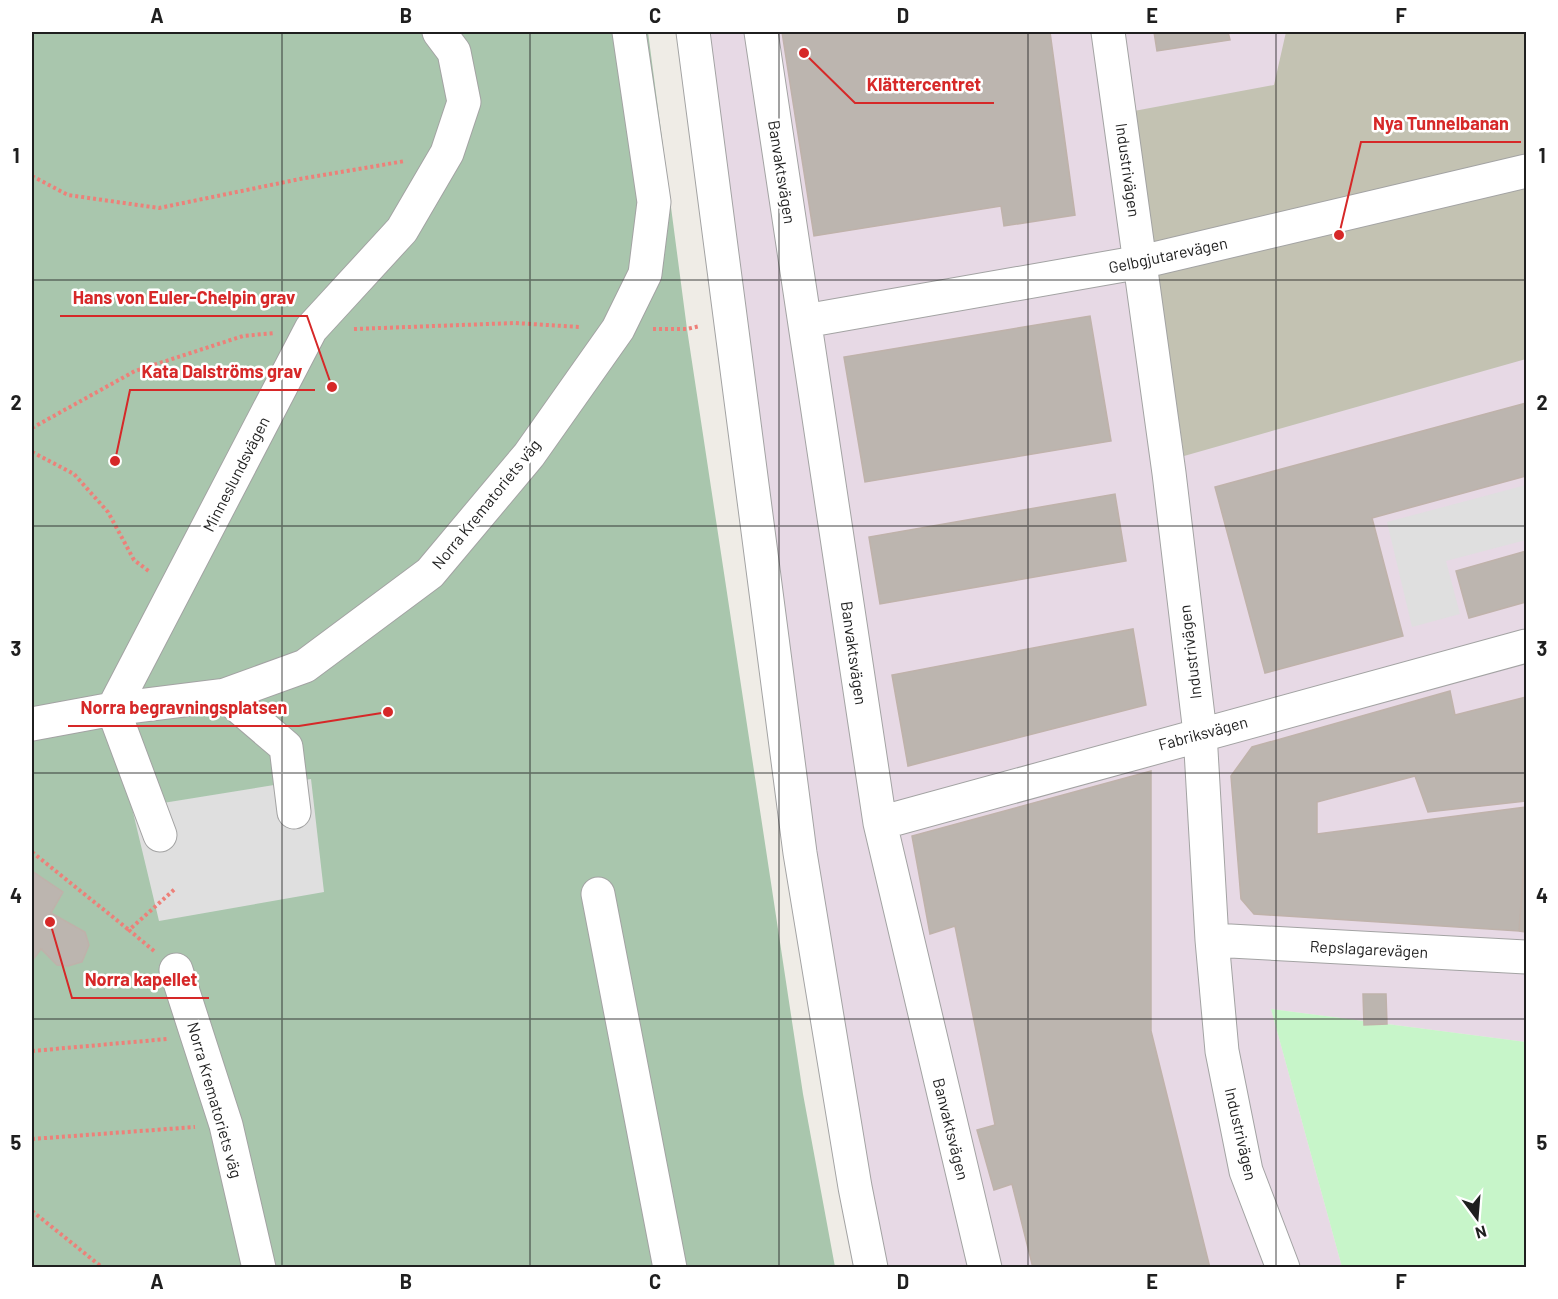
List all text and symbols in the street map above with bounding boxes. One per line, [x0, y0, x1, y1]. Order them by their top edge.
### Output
text: A [150, 3, 164, 27]
text: B [400, 3, 412, 27]
text: C [649, 3, 661, 27]
text: D [897, 3, 909, 27]
text: E [1146, 3, 1158, 27]
text: F [1395, 3, 1407, 27]
callout: Klättercentret [855, 67, 994, 103]
text: Klättercentret [867, 73, 981, 95]
callout: Nya Tunnelbanan [1361, 106, 1521, 142]
text: Nya Tunnelbanan [1373, 112, 1509, 134]
street label: Banvaktsvägen [765, 119, 800, 225]
street label: Industrivägen [1112, 122, 1144, 218]
text: 1 [12, 143, 20, 167]
text: 1 [1538, 143, 1546, 167]
street label: Gelbgjutarevägen [1107, 233, 1229, 276]
callout: Hans von Euler-Chelpin grav [60, 280, 307, 316]
text: Hans von Euler-Chelpin grav [73, 286, 295, 308]
callout: Kata Dalströms grav [130, 354, 315, 390]
text: Kata Dalströms grav [142, 360, 302, 382]
text: 2 [10, 390, 22, 414]
text: 2 [1536, 390, 1548, 414]
street label: Minneslundsvägen [198, 413, 273, 535]
street label: Norra Krematoriets väg [427, 435, 544, 572]
street label: Banvaktsvägen [838, 600, 871, 706]
street label: Industrivägen [1174, 604, 1205, 700]
text: 3 [11, 636, 21, 660]
text: 3 [1537, 636, 1547, 660]
callout: Norra begravningsplatsen [68, 690, 299, 726]
text: Norra begravningsplatsen [81, 696, 287, 718]
street label: Fabriksvägen [1156, 711, 1250, 754]
text: 4 [10, 883, 22, 907]
text: 4 [1536, 883, 1548, 907]
street label: Repslagarevägen [1309, 936, 1429, 961]
callout: Norra kapellet [72, 962, 209, 998]
text: Norra kapellet [85, 968, 198, 990]
street label: Norra Krematoriets väg [184, 1020, 247, 1180]
street label: Banvaktsvägen [930, 1076, 973, 1182]
street label: Industrivägen [1222, 1086, 1261, 1182]
text: 5 [11, 1130, 22, 1154]
text: 5 [1537, 1130, 1548, 1154]
north arrow [1447, 1188, 1507, 1248]
text: N [1474, 1222, 1489, 1243]
text: A [150, 1269, 164, 1293]
text: B [400, 1269, 412, 1293]
text: C [649, 1269, 661, 1293]
text: D [897, 1269, 909, 1293]
text: E [1146, 1269, 1158, 1293]
text: F [1395, 1269, 1407, 1293]

